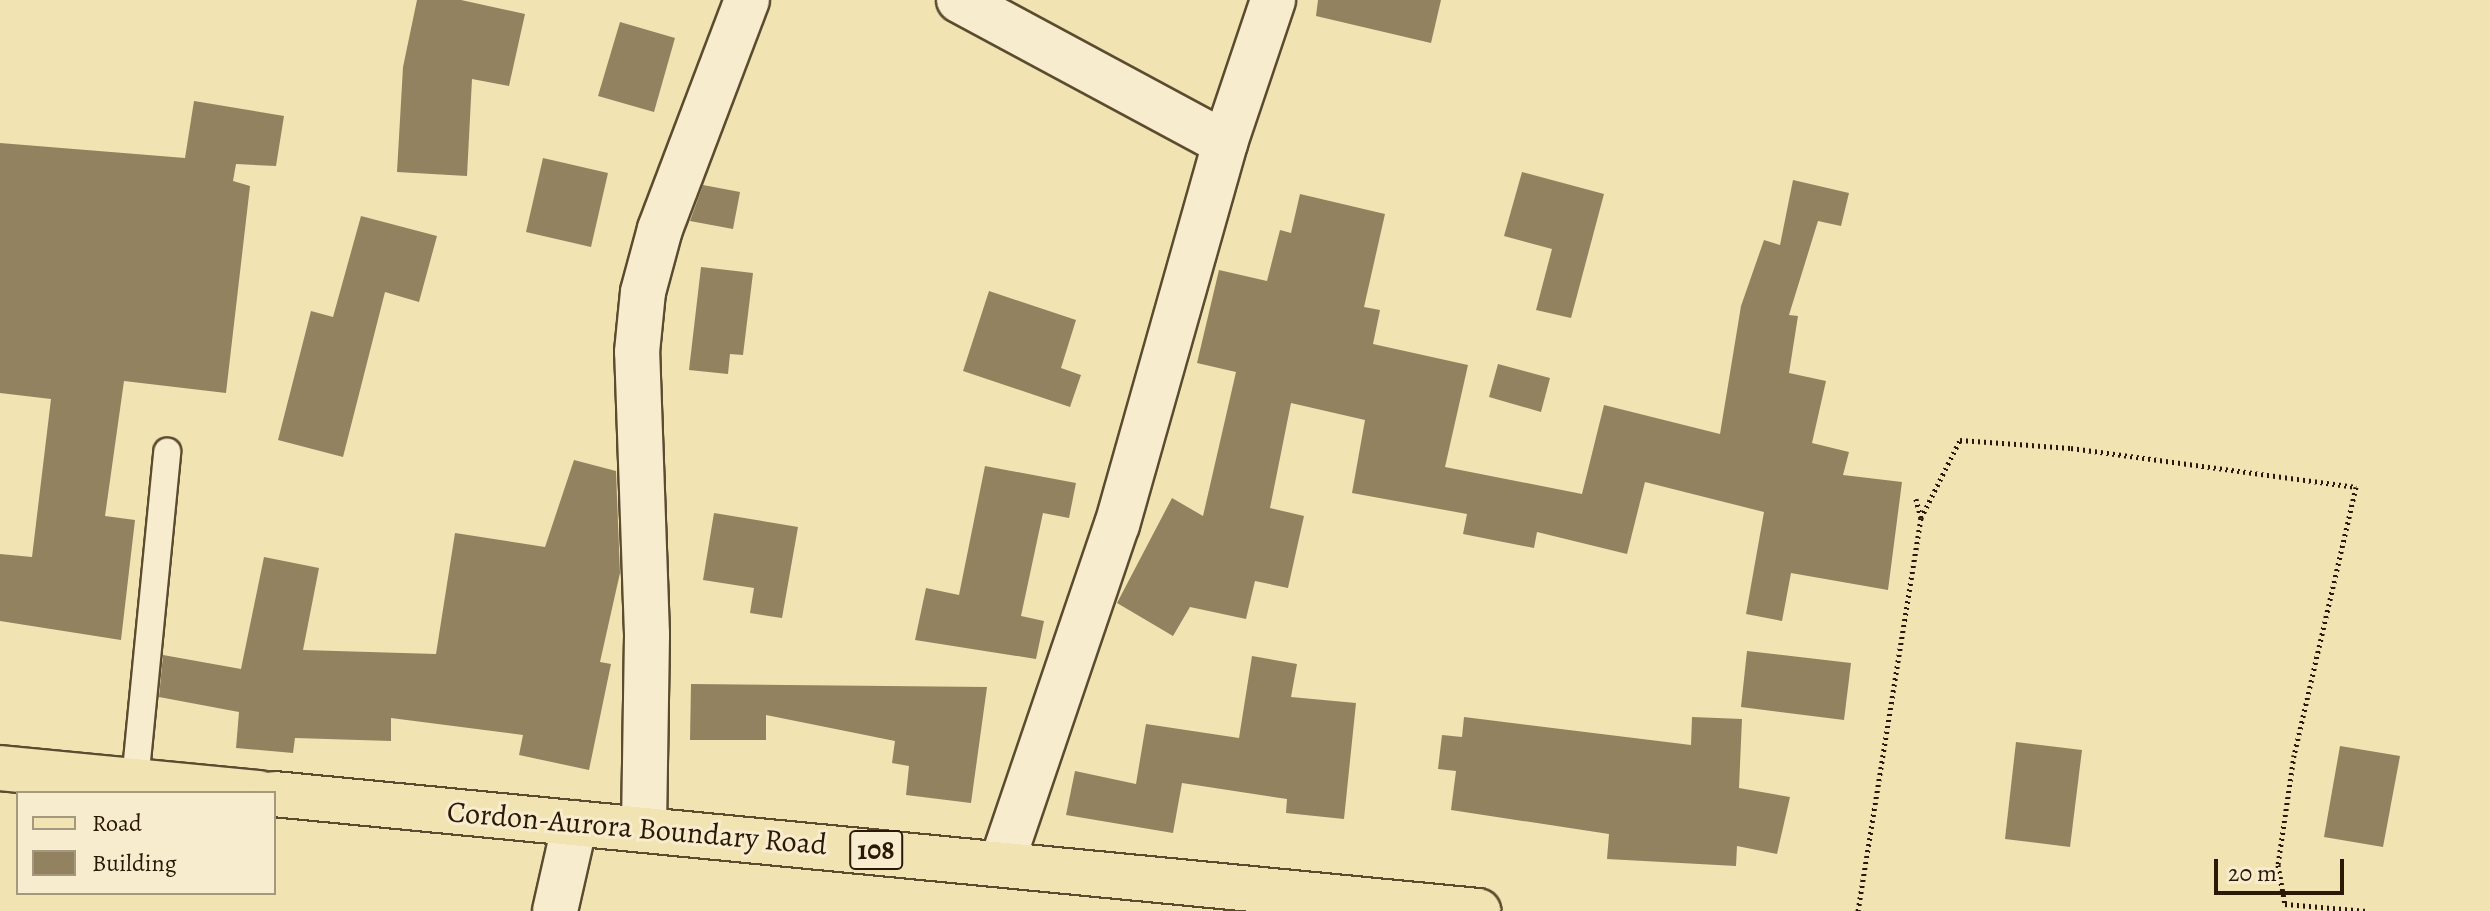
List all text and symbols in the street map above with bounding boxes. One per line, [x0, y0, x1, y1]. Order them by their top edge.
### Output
legend [16, 791, 276, 895]
street label: Cordon-Aurora Boundary Road [446, 793, 828, 863]
text: Road [92, 807, 142, 839]
road number: 108 [848, 826, 904, 874]
scale bar [2218, 843, 2348, 893]
text: Building [92, 847, 177, 879]
text: 20 m [2228, 857, 2277, 889]

